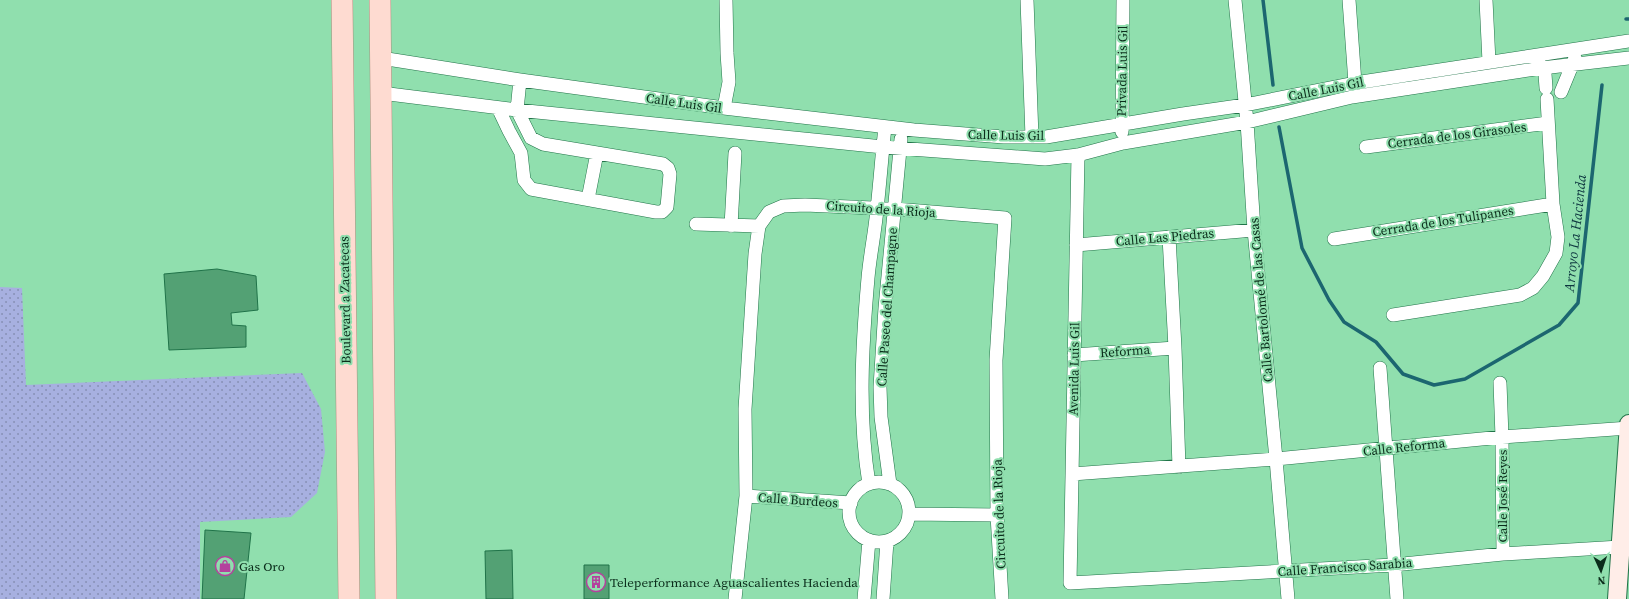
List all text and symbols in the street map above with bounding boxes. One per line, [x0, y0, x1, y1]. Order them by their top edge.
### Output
street label: Privada Luis Gil [1113, 25, 1131, 117]
street label: Calle Luis Gil [1287, 73, 1365, 105]
street label: Calle Luis Gil [645, 89, 723, 117]
street label: Cerrada de los Girasoles [1387, 118, 1528, 152]
street label: Calle Luis Gil [968, 126, 1044, 144]
water label: Arroyo La Hacienda [1559, 173, 1591, 294]
street label: Circuito de la Rioja [826, 197, 937, 221]
street label: Cerrada de los Tulipanes [1371, 201, 1515, 241]
street label: Calle Bartolomé de las Casas [1245, 217, 1277, 383]
street label: Calle Las Piedras [1115, 224, 1215, 250]
street label: Calle Paseo del Champagne [873, 227, 901, 387]
street label: Boulevard a Zacatecas [335, 236, 355, 364]
street label: Avenida Luis Gil [1065, 322, 1083, 416]
street label: Reforma [1099, 341, 1151, 361]
street label: Calle Reforma [1362, 434, 1446, 460]
street label: Calle José Reyes [1494, 449, 1511, 542]
street label: Circuito de la Rioja [989, 458, 1009, 569]
street label: Calle Burdeos [758, 489, 839, 511]
north arrow [1581, 551, 1621, 591]
street label: Calle Francisco Sarabia [1277, 554, 1413, 580]
shop icon: Gas Oro [214, 555, 236, 577]
place label: Gas Oro [239, 558, 285, 575]
building icon: Teleperformance Aguascalientes Hacienda [585, 571, 607, 593]
text: N [1597, 573, 1606, 588]
place label: Teleperformance Aguascalientes Hacienda [610, 574, 858, 591]

